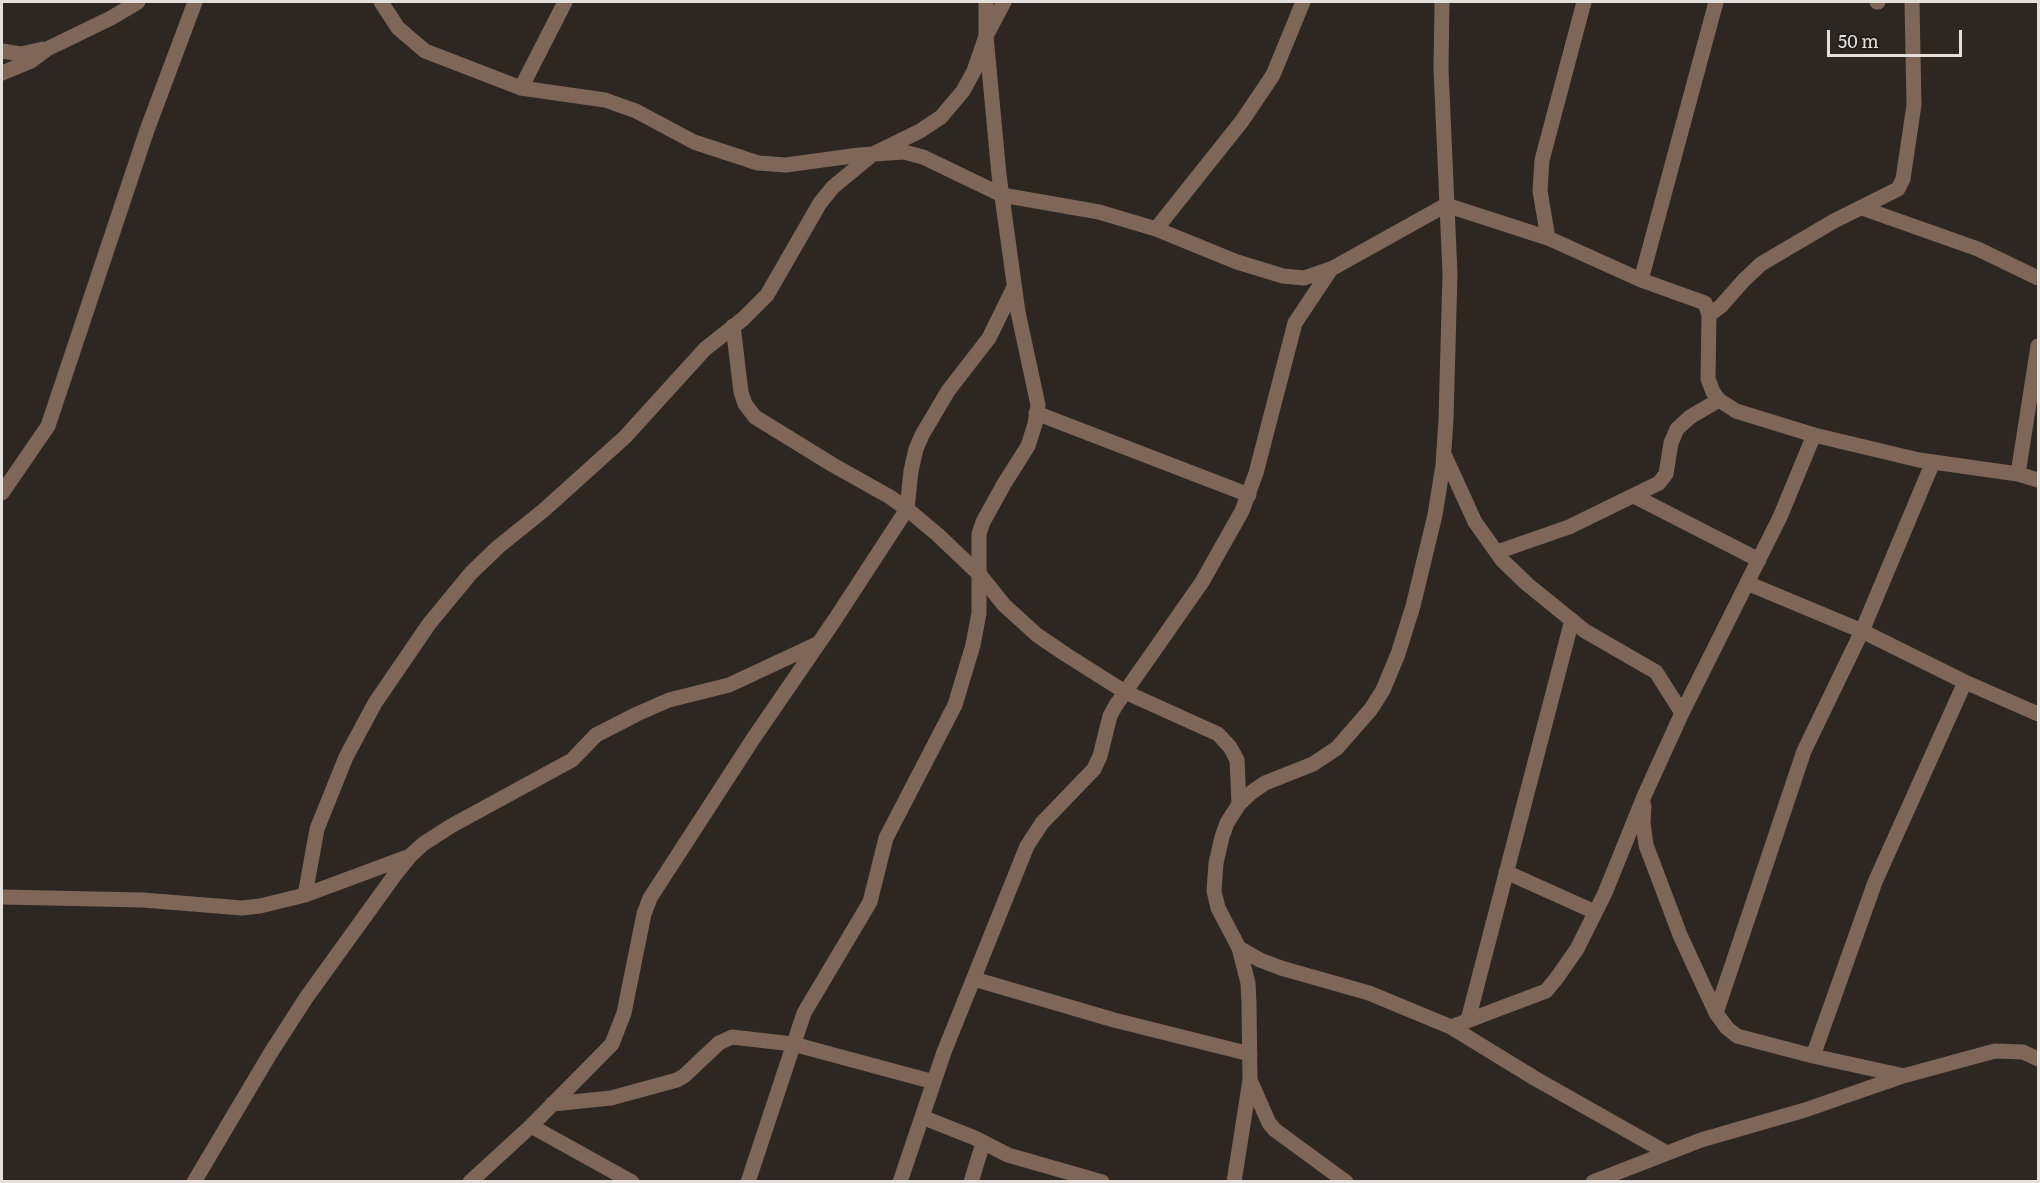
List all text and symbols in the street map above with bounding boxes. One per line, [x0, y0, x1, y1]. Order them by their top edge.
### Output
scale bar [1830, 18, 1965, 56]
text: 50 m [1838, 27, 1879, 54]

